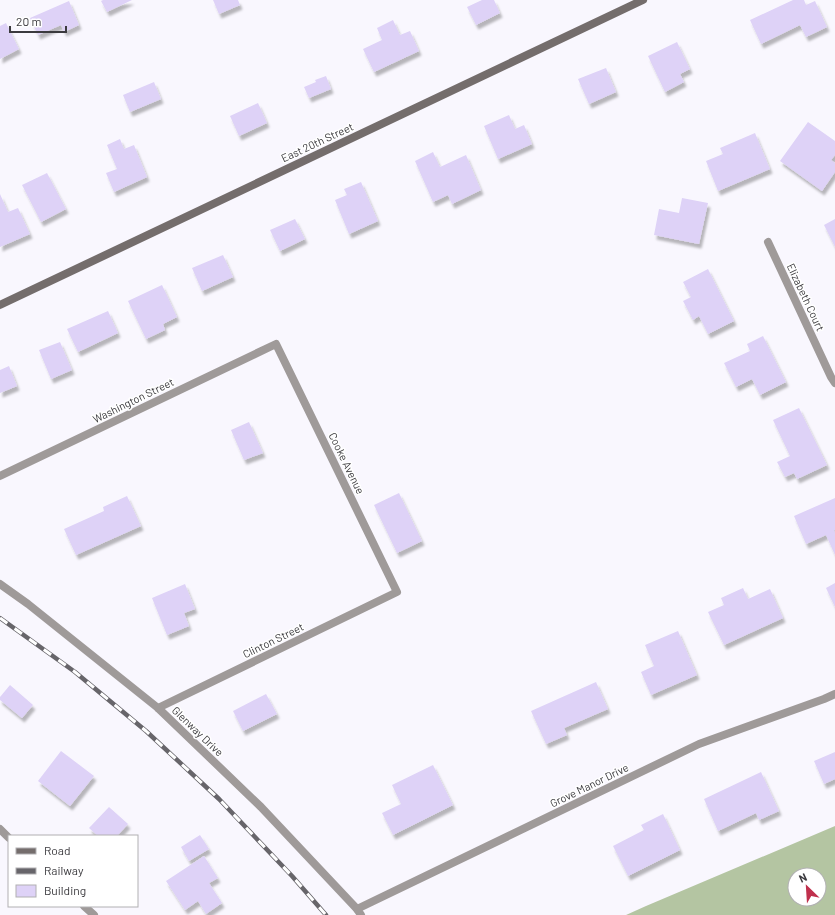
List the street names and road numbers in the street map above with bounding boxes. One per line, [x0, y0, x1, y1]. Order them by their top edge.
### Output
street label: East 20th Street [279, 120, 355, 164]
street label: Elizabeth Court [785, 261, 827, 333]
street label: Washington Street [90, 375, 176, 425]
street label: Cooke Avenue [326, 430, 368, 496]
street label: Clinton Street [241, 620, 305, 660]
street label: Glenway Drive [170, 703, 226, 759]
street label: Grove Manor Drive [548, 760, 630, 810]

